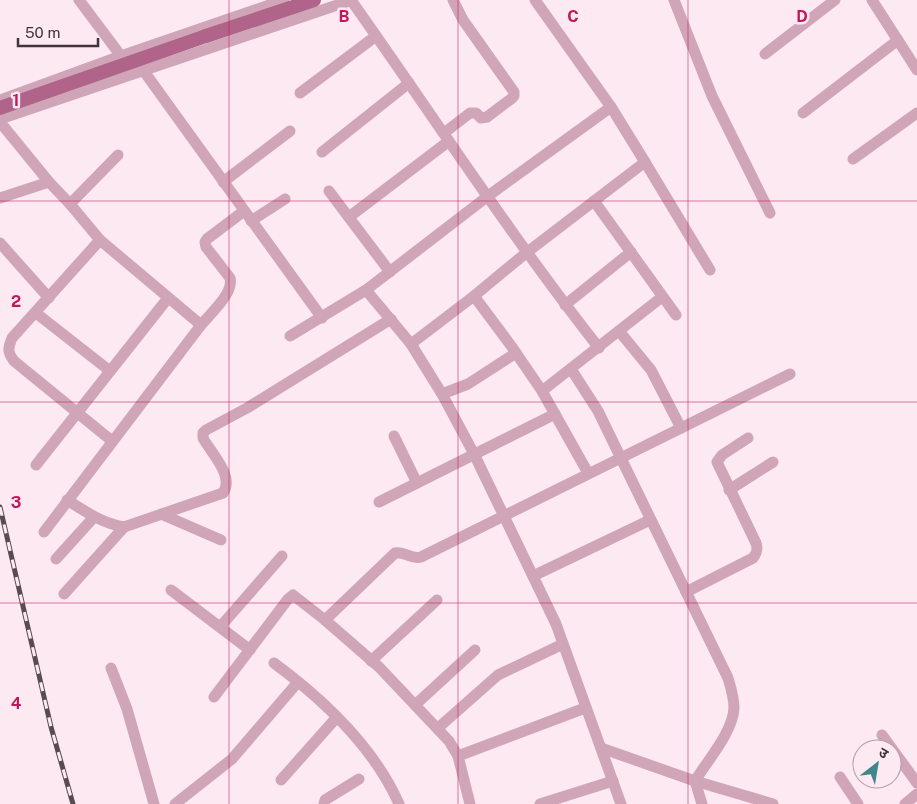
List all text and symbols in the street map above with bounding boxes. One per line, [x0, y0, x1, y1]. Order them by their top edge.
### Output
text: B [339, 7, 350, 26]
text: C [567, 7, 579, 26]
text: D [796, 7, 808, 26]
scale bar [18, 15, 98, 47]
text: 50 m [25, 24, 60, 41]
text: 1 [13, 91, 19, 110]
text: 2 [11, 292, 21, 311]
text: 3 [11, 493, 21, 512]
text: 4 [11, 694, 22, 713]
north arrow [852, 739, 902, 789]
text: उ [876, 744, 892, 762]

